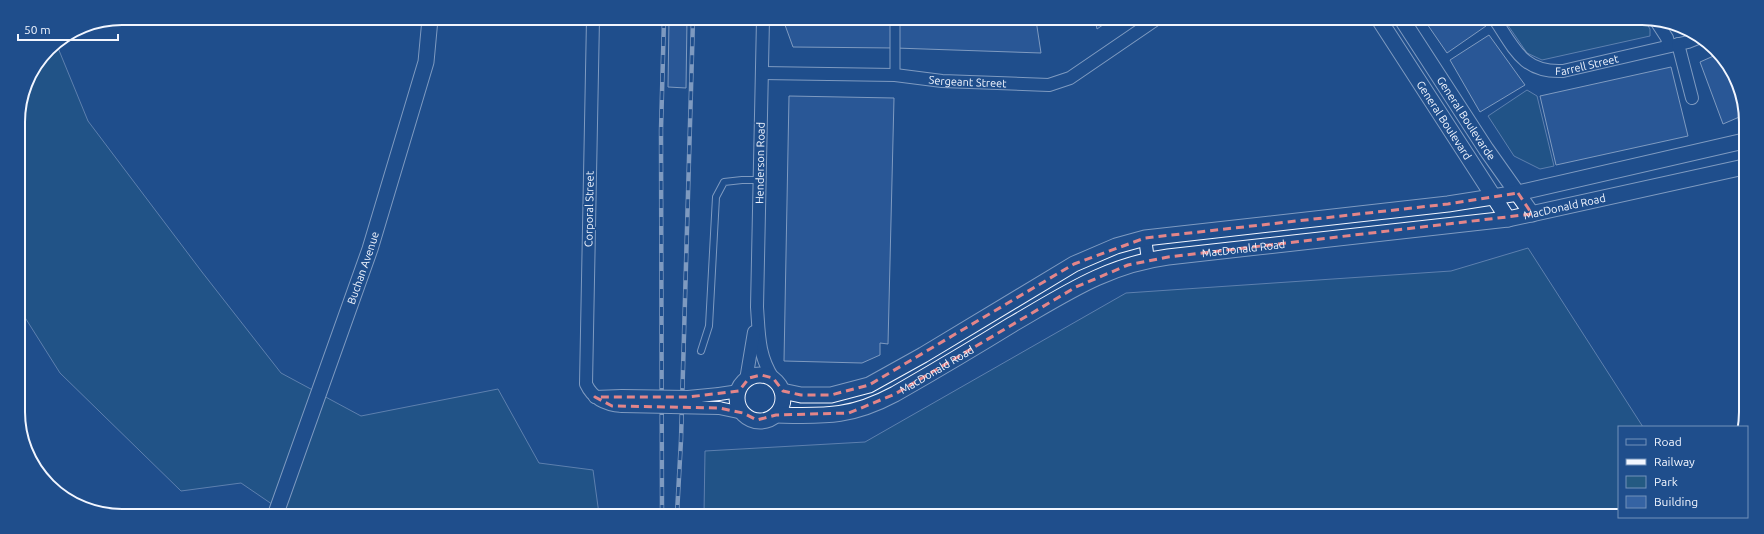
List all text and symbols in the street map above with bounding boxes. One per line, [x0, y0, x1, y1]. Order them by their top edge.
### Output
scale bar [18, 16, 118, 42]
text: 50 m [24, 23, 51, 36]
street label: Farrell Street [1555, 52, 1620, 77]
street label: Sergeant Street [928, 73, 1007, 89]
street label: General Boulevarde [1433, 74, 1499, 162]
street label: General Boulevard [1414, 77, 1474, 161]
street label: Henderson Road [753, 122, 767, 204]
street label: Corporal Street [582, 170, 596, 247]
street label: MacDonald Road [1522, 192, 1607, 221]
street label: Buchan Avenue [345, 230, 381, 306]
street label: MacDonald Road [1201, 238, 1286, 259]
street label: MacDonald Road [898, 343, 976, 396]
legend [1618, 426, 1748, 518]
text: Road [1654, 435, 1682, 448]
text: Railway [1654, 455, 1695, 468]
text: Park [1654, 475, 1678, 488]
text: Building [1654, 495, 1698, 508]

